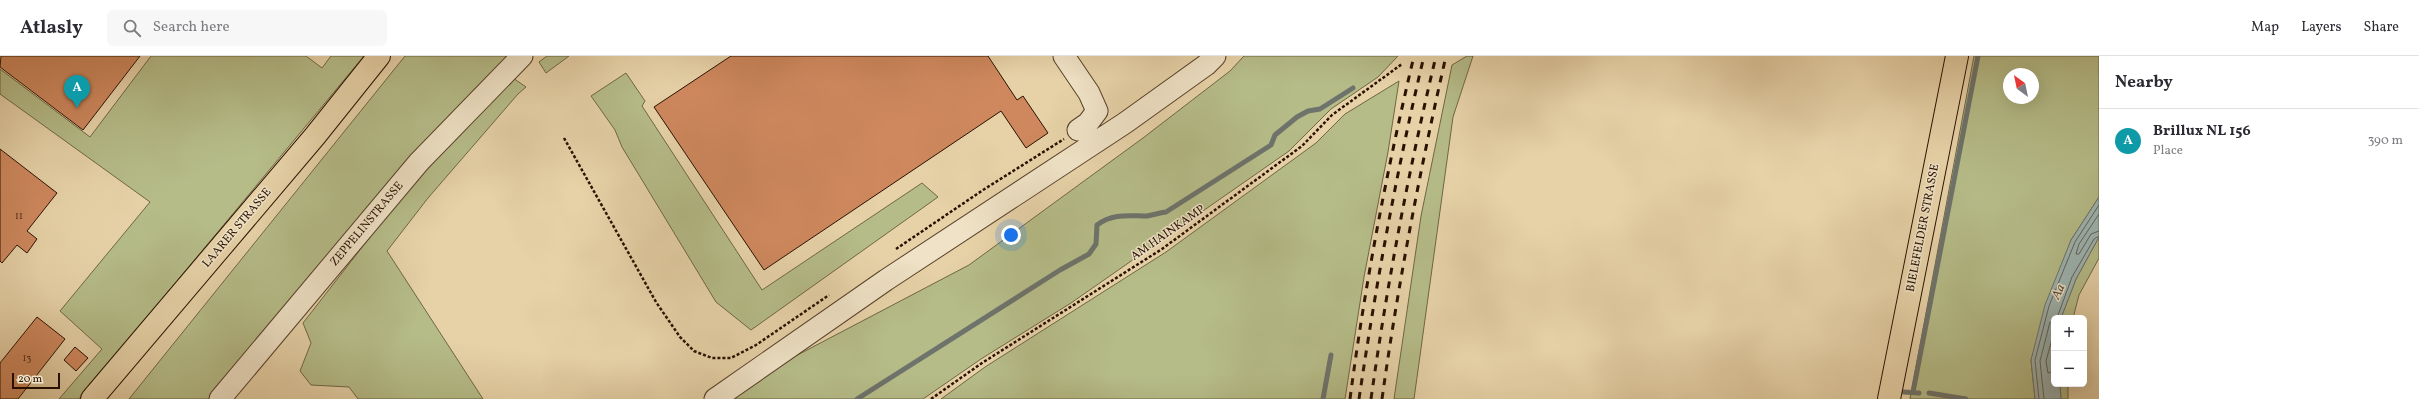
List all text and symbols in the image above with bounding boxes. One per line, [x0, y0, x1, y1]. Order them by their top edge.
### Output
search box [107, 10, 387, 46]
text: Atlasly [20, 15, 83, 41]
icon: search [121, 17, 143, 39]
text: Search here [153, 17, 230, 38]
text: Map [2251, 18, 2279, 37]
text: Layers [2301, 18, 2341, 37]
text: Share [2363, 18, 2399, 37]
north arrow [2003, 68, 2039, 104]
text: Nearby [2115, 71, 2173, 94]
pin: A [64, 75, 90, 108]
text: Brillux NL 156 [2153, 121, 2251, 142]
text: A [2123, 132, 2133, 150]
text: 390 m [2368, 132, 2403, 150]
text: Place [2153, 142, 2183, 160]
street label: BIELEFELDER STRASSE [1903, 163, 1943, 293]
street label: ZEPPELINSTRASSE [327, 178, 407, 270]
street label: LAARER STRASSE [199, 185, 275, 271]
street label: AM HAINKAMP [1128, 201, 1208, 265]
house number: 11 [15, 209, 23, 223]
your location [1001, 225, 1021, 245]
water label: Aa [2047, 281, 2070, 303]
map controls [2051, 315, 2087, 387]
button: + [2051, 315, 2087, 351]
house number: 13 [22, 351, 32, 365]
button: − [2051, 351, 2087, 387]
scale bar [12, 371, 60, 390]
text: 20 m [18, 372, 42, 387]

